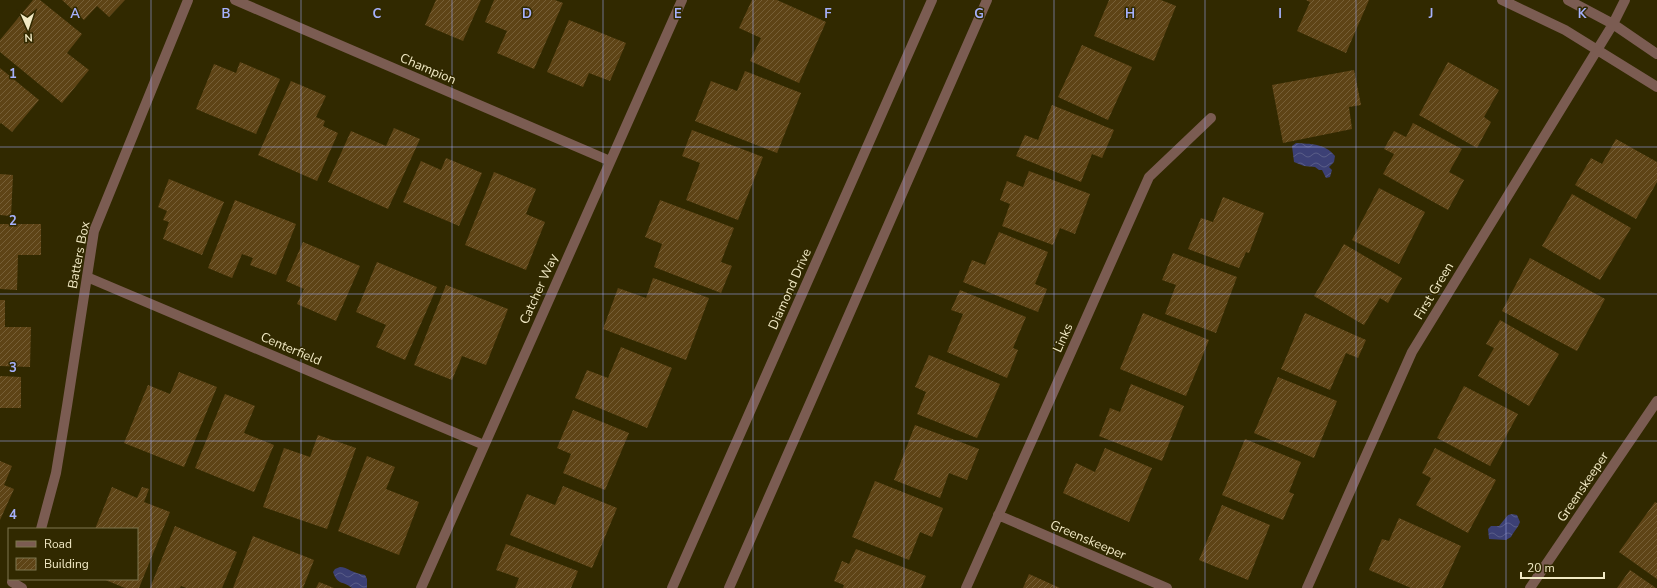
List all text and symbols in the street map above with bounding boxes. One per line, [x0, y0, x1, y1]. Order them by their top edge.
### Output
text: A [70, 5, 80, 23]
text: B [222, 5, 231, 23]
text: C [373, 5, 382, 23]
text: D [522, 5, 532, 23]
text: E [674, 5, 682, 23]
text: F [824, 5, 832, 23]
text: G [974, 5, 984, 23]
text: H [1125, 5, 1135, 23]
text: I [1278, 5, 1282, 23]
text: J [1428, 5, 1433, 23]
text: K [1578, 5, 1587, 23]
north arrow [8, 8, 48, 48]
text: N [24, 30, 33, 45]
street label: Champion [397, 49, 459, 89]
text: 1 [9, 65, 17, 83]
text: 2 [9, 212, 17, 230]
street label: Batters Box [64, 220, 94, 290]
street label: Diamond Drive [764, 246, 816, 332]
street label: Catcher Way [515, 251, 563, 327]
street label: First Green [1410, 259, 1458, 323]
street label: Links [1049, 321, 1077, 355]
street label: Centerfield [258, 328, 324, 370]
text: 3 [9, 359, 17, 377]
street label: Greenskeeper [1553, 448, 1613, 526]
text: 4 [9, 506, 17, 524]
street label: Greenskeeper [1047, 516, 1129, 564]
legend [8, 528, 138, 580]
text: Road [44, 536, 72, 552]
scale bar [1521, 554, 1604, 580]
text: Building [44, 556, 89, 572]
text: 20 m [1527, 560, 1555, 576]

